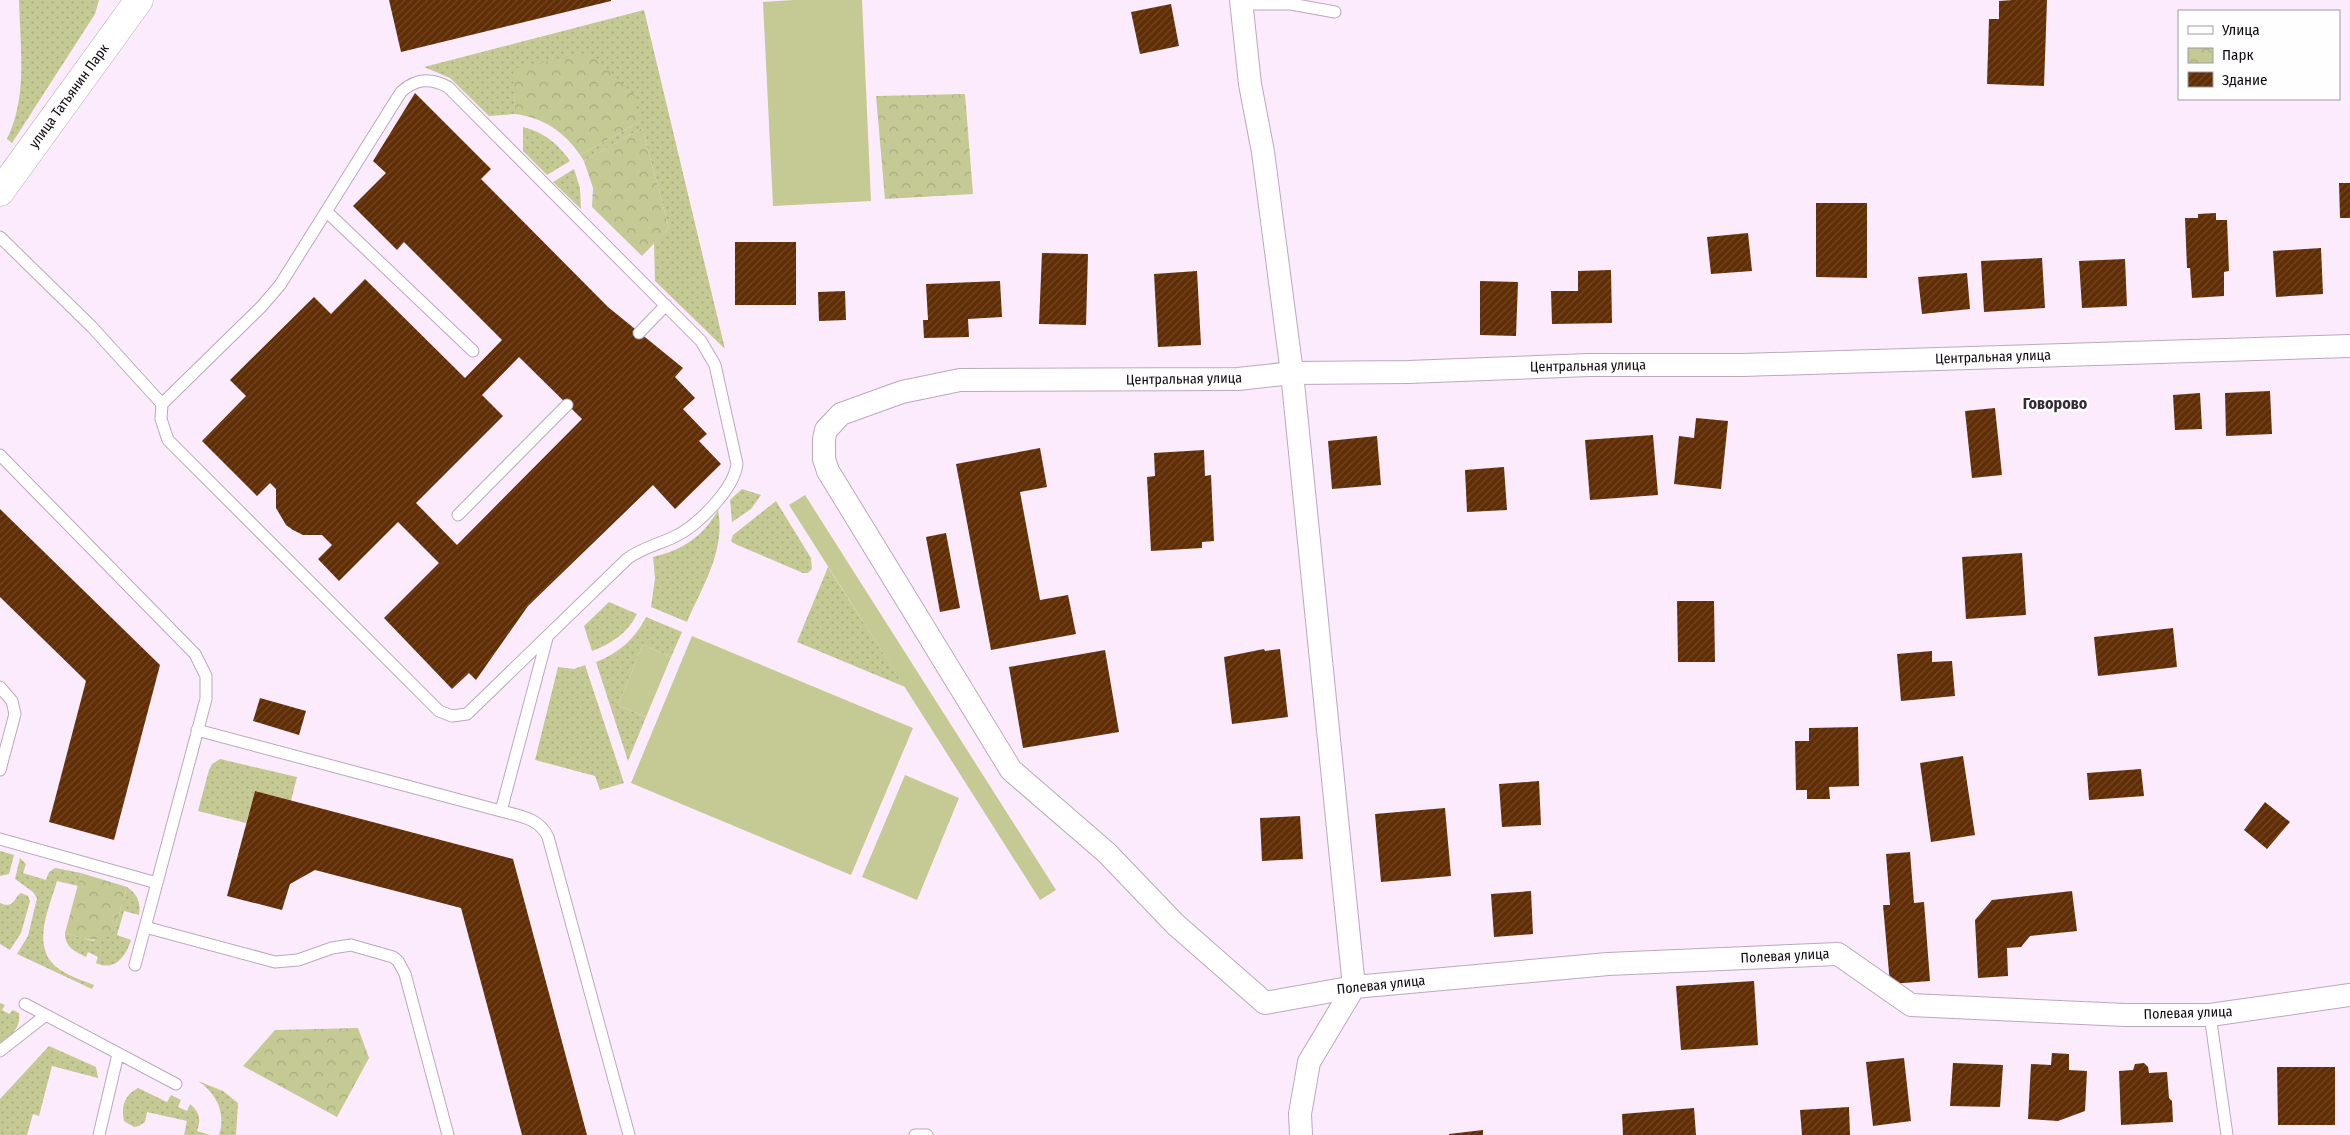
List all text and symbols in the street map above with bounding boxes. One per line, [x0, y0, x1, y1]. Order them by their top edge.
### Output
legend [2178, 10, 2340, 100]
text: Улица [2221, 21, 2260, 39]
street label: улица Татьянин Парк [25, 40, 113, 152]
text: Парк [2222, 46, 2253, 64]
text: Здание [2222, 71, 2268, 89]
street label: Центральная улица [1935, 346, 2051, 368]
street label: Центральная улица [1530, 356, 1646, 376]
street label: Центральная улица [1126, 369, 1242, 389]
district label: Говорово [2023, 394, 2088, 413]
street label: Полевая улица [1740, 945, 1830, 967]
street label: Полевая улица [1336, 972, 1426, 998]
street label: Полевая улица [2143, 1003, 2233, 1023]

